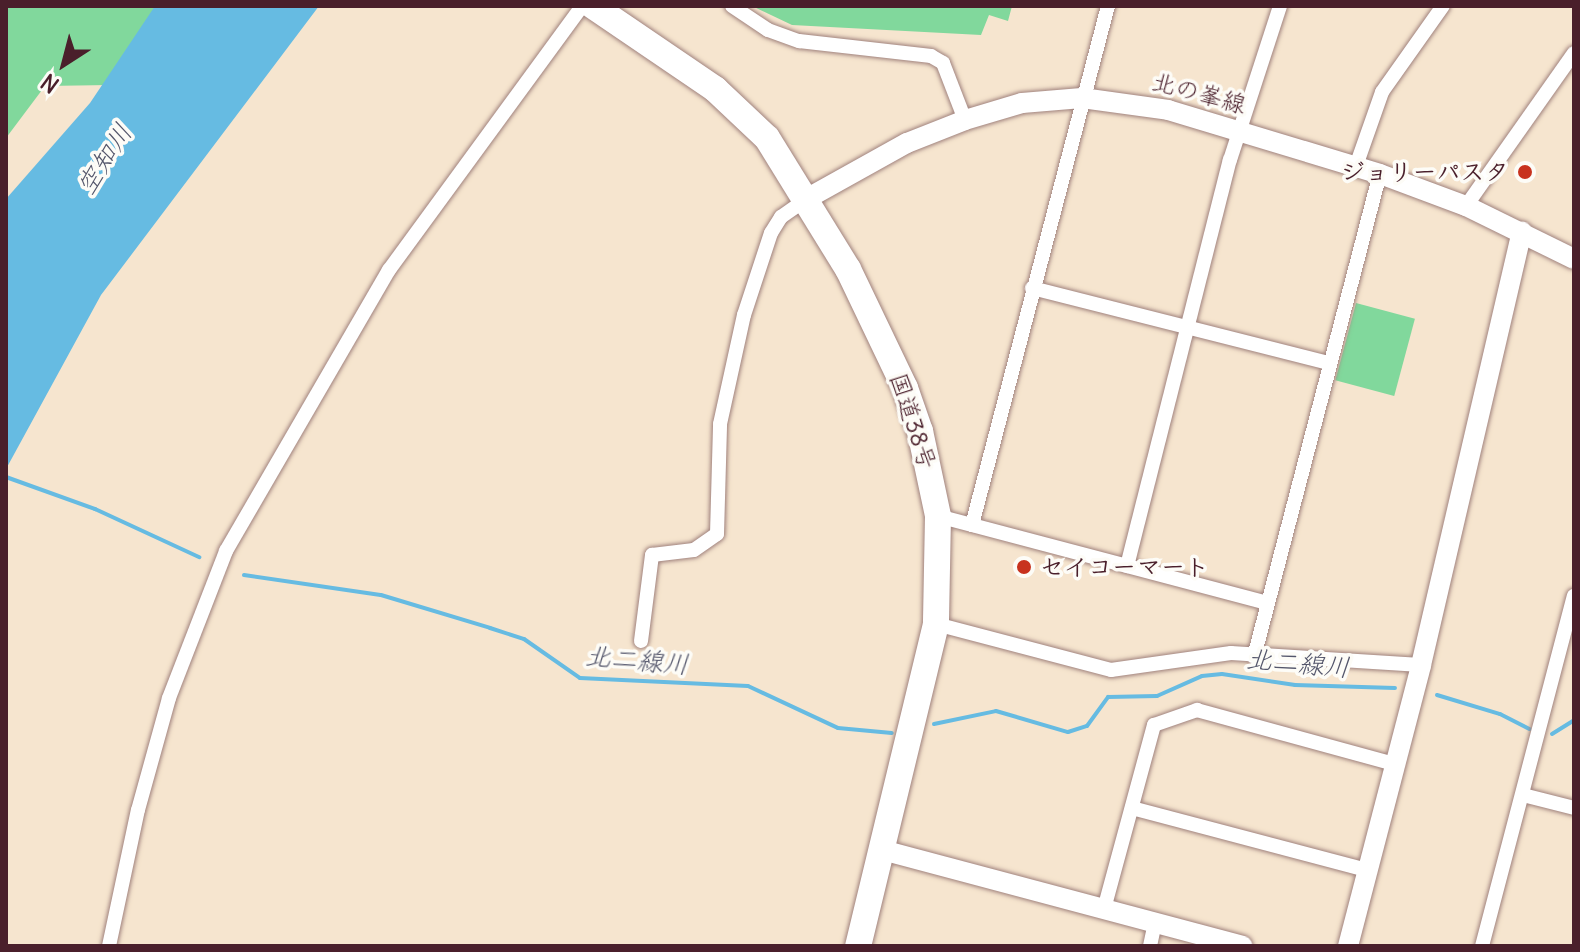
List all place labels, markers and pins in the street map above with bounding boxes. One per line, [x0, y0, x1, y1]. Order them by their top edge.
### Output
place label: ジョリーパスタ [1341, 158, 1509, 186]
marker: ジョリーパスタ [1516, 163, 1534, 181]
place label: セイコーマート [1040, 553, 1208, 581]
marker: セイコーマート [1015, 558, 1033, 576]

